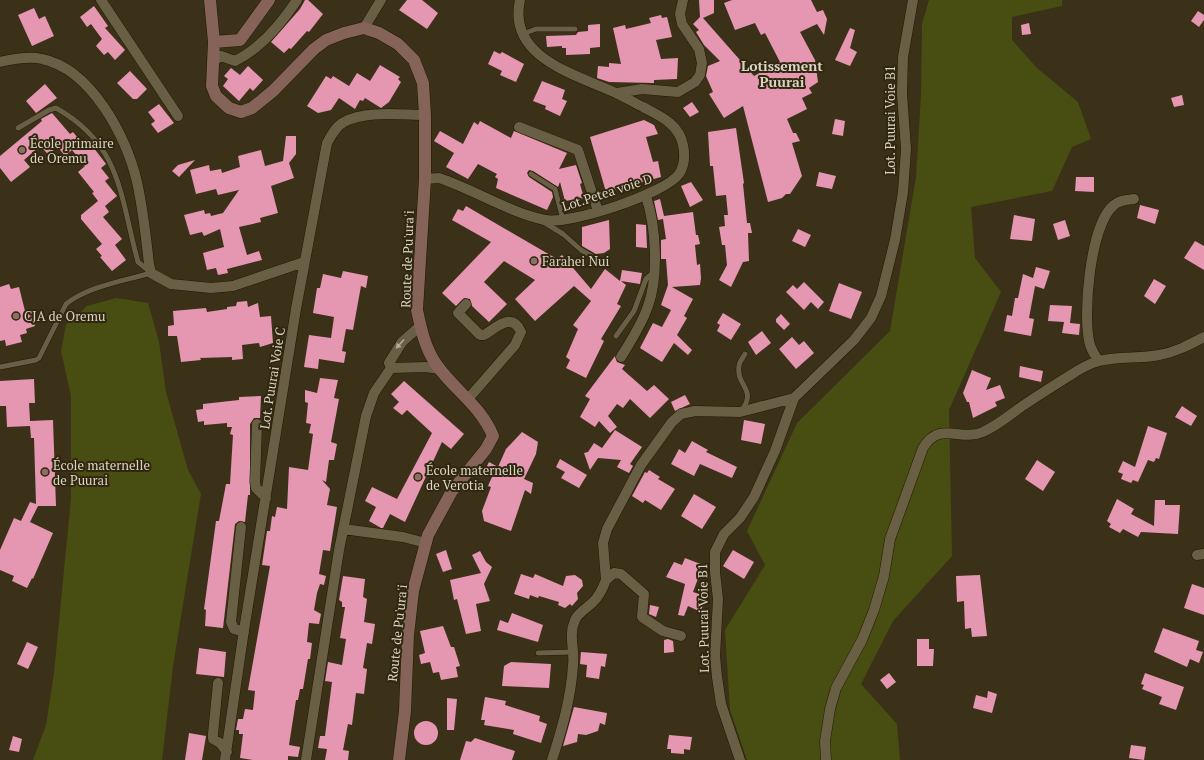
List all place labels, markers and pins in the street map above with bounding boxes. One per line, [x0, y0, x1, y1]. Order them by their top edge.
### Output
place label: École primaire de Oremu [30, 134, 114, 167]
marker: École primaire de Oremu [17, 145, 27, 155]
place label: Farahei Nui [542, 252, 609, 270]
marker: Farahei Nui [529, 256, 539, 266]
place label: CJA de Oremu [24, 307, 106, 325]
marker: CJA de Oremu [11, 311, 21, 321]
place label: École maternelle de Puurai [53, 456, 150, 489]
place label: École maternelle de Verotia [426, 461, 523, 494]
marker: École maternelle de Puurai [40, 467, 50, 477]
marker: École maternelle de Verotia [413, 472, 423, 482]

